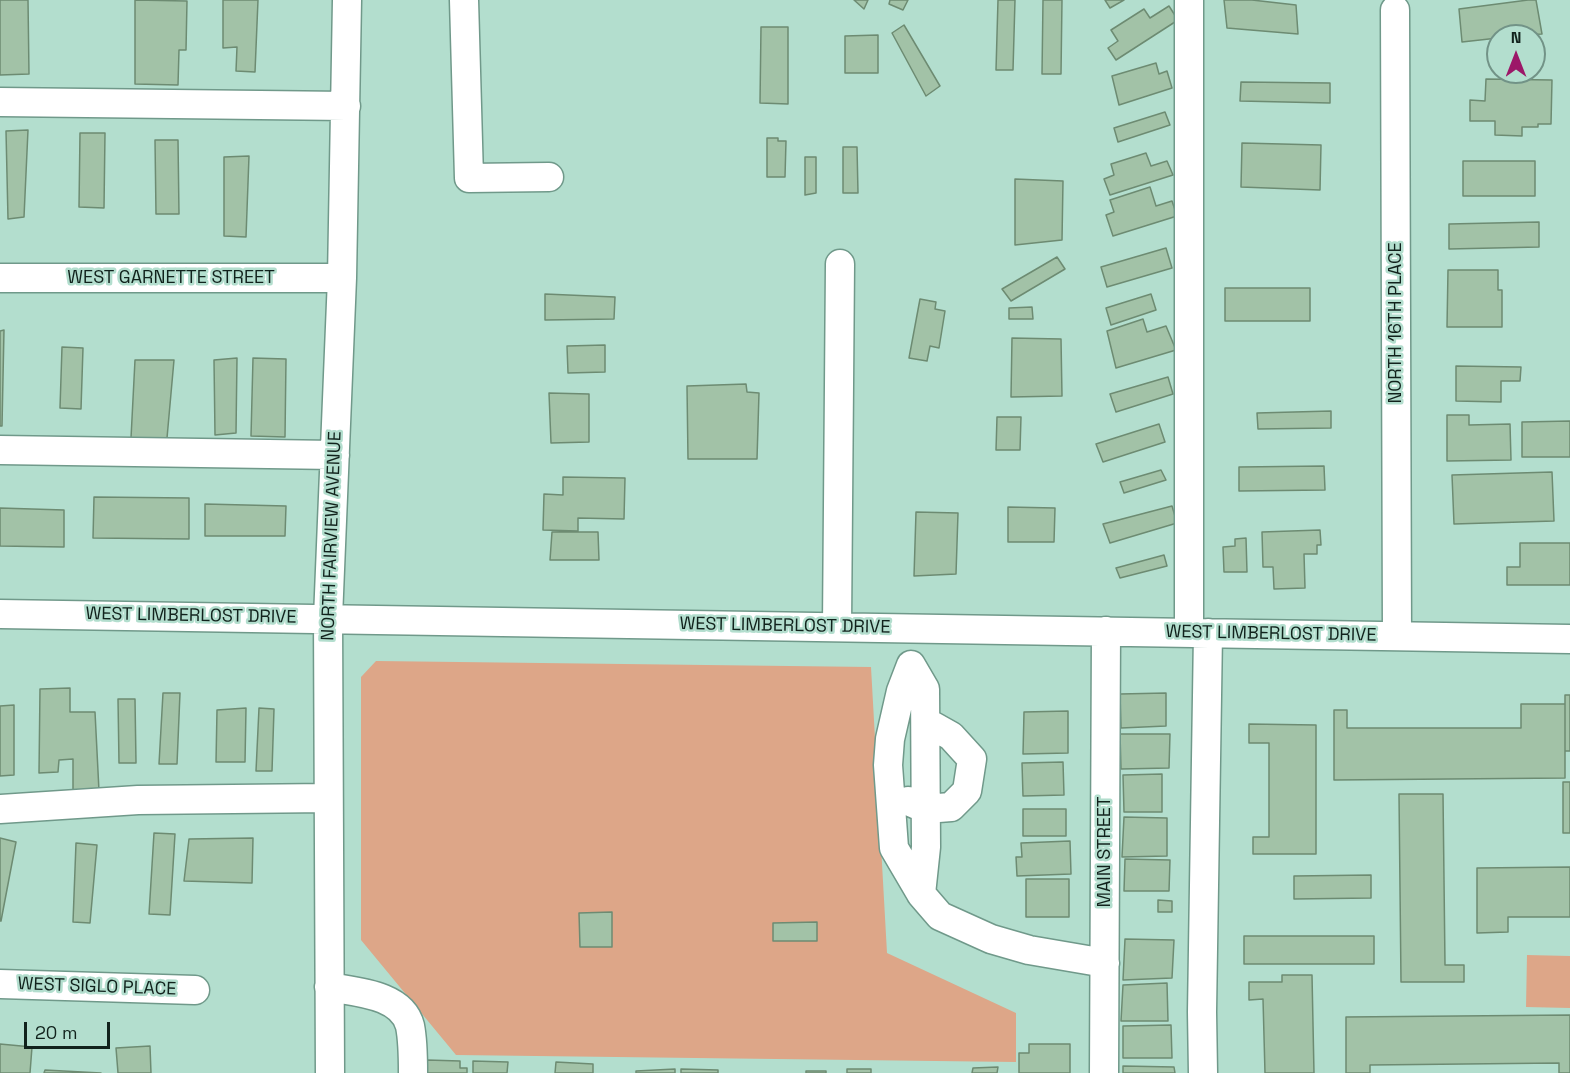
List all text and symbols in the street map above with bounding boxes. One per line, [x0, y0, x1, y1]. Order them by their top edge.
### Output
north arrow [1486, 24, 1546, 84]
text: N [1511, 27, 1521, 48]
street label: NORTH 16TH PLACE [1385, 242, 1407, 404]
street label: WEST GARNETTE STREET [67, 267, 275, 289]
street label: NORTH FAIRVIEW AVENUE [318, 431, 346, 641]
street label: WEST LIMBERLOST DRIVE [85, 603, 297, 629]
street label: WEST LIMBERLOST DRIVE [679, 613, 891, 639]
street label: WEST LIMBERLOST DRIVE [1165, 621, 1377, 647]
street label: MAIN STREET [1094, 796, 1116, 908]
street label: WEST SIGLO PLACE [17, 973, 177, 1001]
scale bar [27, 1010, 112, 1048]
text: 20 m [35, 1021, 78, 1044]

